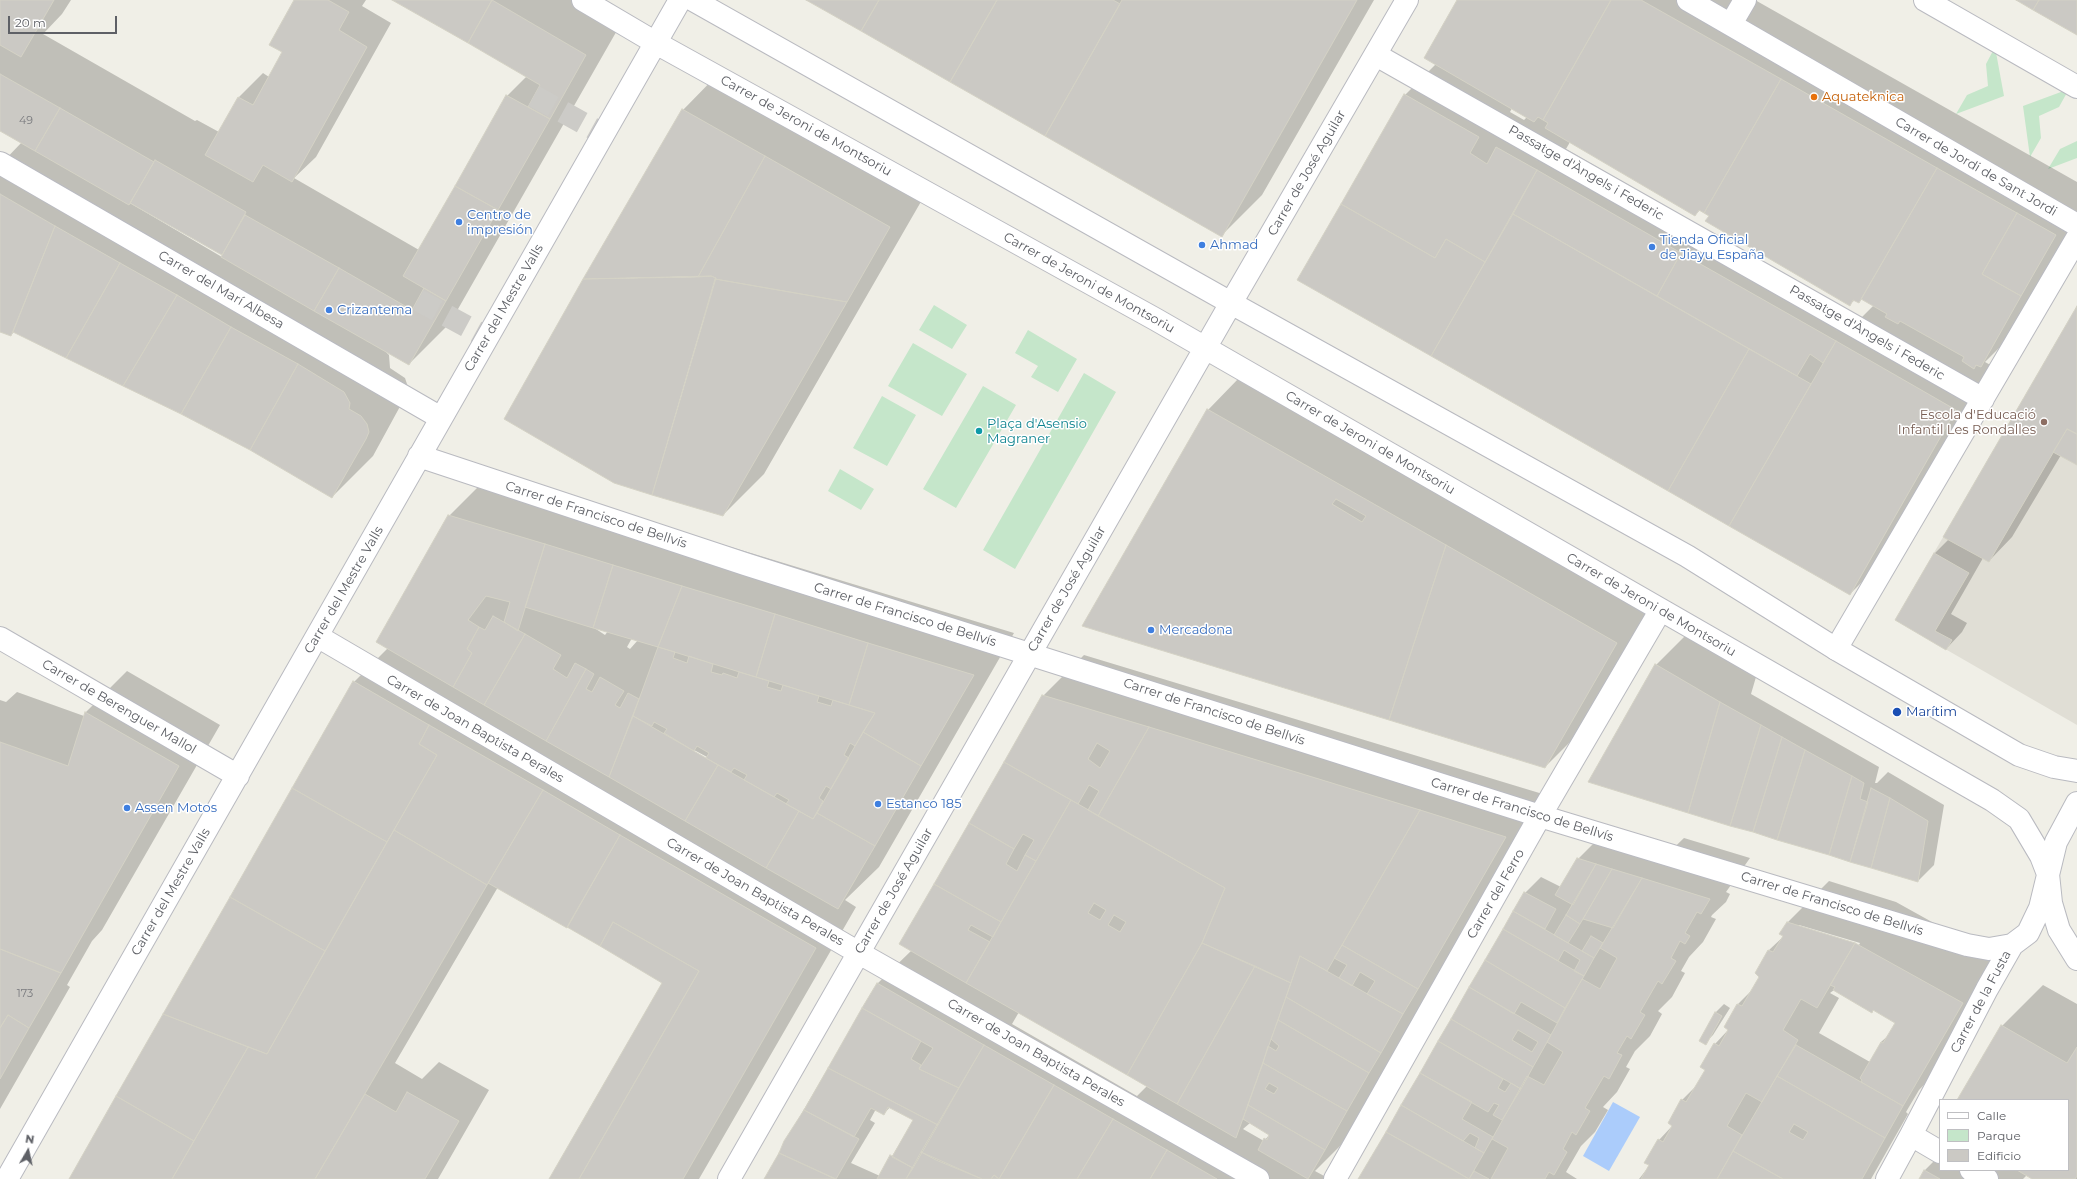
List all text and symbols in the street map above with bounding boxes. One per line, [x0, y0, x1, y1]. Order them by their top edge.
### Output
scale bar [10, 8, 119, 34]
text: 20 m [15, 15, 46, 30]
street label: Carrer de Jeroni de Montsoriu [718, 72, 894, 180]
place label: Aquateknica [1822, 89, 1904, 105]
marker: Aquateknica [1809, 92, 1819, 102]
street label: Carrer de José Aguilar [1265, 107, 1349, 239]
house number: 49 [19, 114, 33, 128]
street label: Carrer de Jordi de Sant Jordi [1892, 114, 2060, 220]
street label: Passatge d'Àngels i Federic [1506, 122, 1666, 224]
place label: Centro de impresión [467, 207, 533, 238]
marker: Centro de impresión [454, 217, 464, 227]
street label: Carrer de Jeroni de Montsoriu [1001, 229, 1177, 337]
place label: Tienda Oficial de Jiayu España [1660, 232, 1765, 263]
place label: Ahmad [1210, 237, 1258, 253]
marker: Ahmad [1197, 240, 1207, 250]
street label: Carrer del Mestre Valls [461, 242, 547, 374]
marker: Tienda Oficial de Jiayu España [1647, 242, 1657, 252]
street label: Carrer del Marí Albesa [155, 248, 287, 332]
street label: Passatge d'Àngels i Federic [1787, 282, 1947, 384]
place label: Crizantema [337, 302, 412, 318]
marker: Crizantema [324, 305, 334, 315]
street label: Carrer de Jeroni de Montsoriu [1282, 388, 1458, 498]
place label: Escola d'Educació Infantil Les Rondalles [1898, 407, 2036, 438]
place label: Plaça d'Asensio Magraner [987, 416, 1087, 447]
marker: Escola d'Educació Infantil Les Rondalles [2039, 417, 2049, 427]
marker: Plaça d'Asensio Magraner [974, 426, 984, 436]
street label: Carrer de Francisco de Bellvís [503, 478, 689, 552]
street label: Carrer de José Aguilar [1025, 523, 1109, 655]
street label: Carrer del Mestre Valls [301, 524, 387, 656]
street label: Carrer de Jeroni de Montsoriu [1563, 550, 1739, 660]
street label: Carrer de Francisco de Bellvís [812, 580, 998, 650]
place label: Mercadona [1159, 622, 1233, 638]
marker: Mercadona [1146, 625, 1156, 635]
street label: Carrer de Berenguer Mallol [39, 656, 199, 758]
street label: Carrer de Joan Baptista Perales [383, 672, 567, 786]
street label: Carrer de Francisco de Bellvís [1121, 675, 1307, 749]
place label: Marítim [1906, 704, 1957, 720]
marker: Marítim [1891, 706, 1903, 718]
street label: Carrer de Francisco de Bellvís [1429, 775, 1615, 845]
place label: Estanco 185 [886, 796, 962, 812]
marker: Estanco 185 [873, 799, 883, 809]
place label: Assen Motos [135, 800, 217, 816]
marker: Assen Motos [122, 803, 132, 813]
street label: Carrer de José Aguilar [852, 825, 936, 957]
street label: Carrer del Mestre Valls [128, 826, 214, 958]
street label: Carrer de Joan Baptista Perales [663, 835, 847, 949]
street label: Carrer del Ferro [1464, 846, 1528, 942]
street label: Carrer de Francisco de Bellvís [1739, 869, 1925, 939]
street label: Carrer de la Fusta [1947, 948, 2015, 1056]
house number: 173 [17, 987, 33, 1001]
street label: Carrer de Joan Baptista Perales [944, 996, 1128, 1110]
legend [1939, 1099, 2069, 1171]
text: Calle [1977, 1108, 2006, 1123]
text: Parque [1977, 1128, 2021, 1143]
north arrow [8, 1131, 48, 1171]
text: N [24, 1132, 35, 1147]
text: Edificio [1977, 1148, 2021, 1163]

